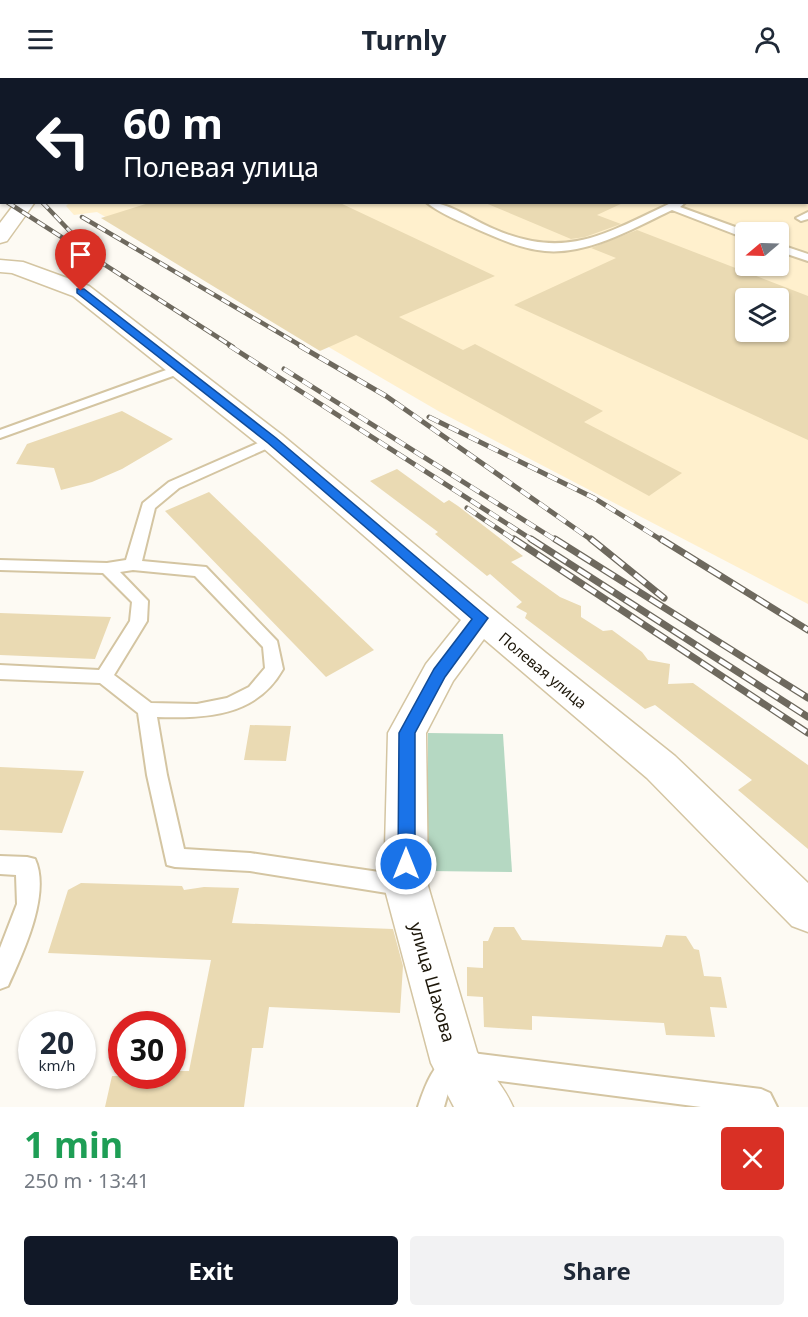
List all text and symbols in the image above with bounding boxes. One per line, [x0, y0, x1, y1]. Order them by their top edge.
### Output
text: Turnly [362, 21, 446, 58]
icon: menu [24, 23, 57, 56]
icon: person [751, 23, 784, 56]
text: 60 m [123, 94, 223, 151]
icon: left [24, 102, 102, 180]
text: Полевая улица [123, 148, 319, 185]
north arrow [735, 222, 789, 276]
map controls [735, 222, 789, 342]
pin [55, 229, 106, 291]
icon: arrive [64, 238, 97, 271]
button: layers [735, 288, 789, 342]
street label: Полевая улица [495, 627, 591, 713]
position arrow [374, 832, 438, 896]
street label: улица Шахова [404, 919, 462, 1045]
speed limit sign: 30 [108, 1011, 186, 1089]
text: 20 [40, 1022, 74, 1063]
text: km/h [39, 1055, 75, 1075]
text: 1 min [24, 1120, 123, 1169]
button: close [721, 1127, 784, 1190]
text: 250 m · 13:41 [24, 1167, 149, 1194]
button: Exit [24, 1236, 398, 1305]
button: Share [410, 1236, 784, 1305]

